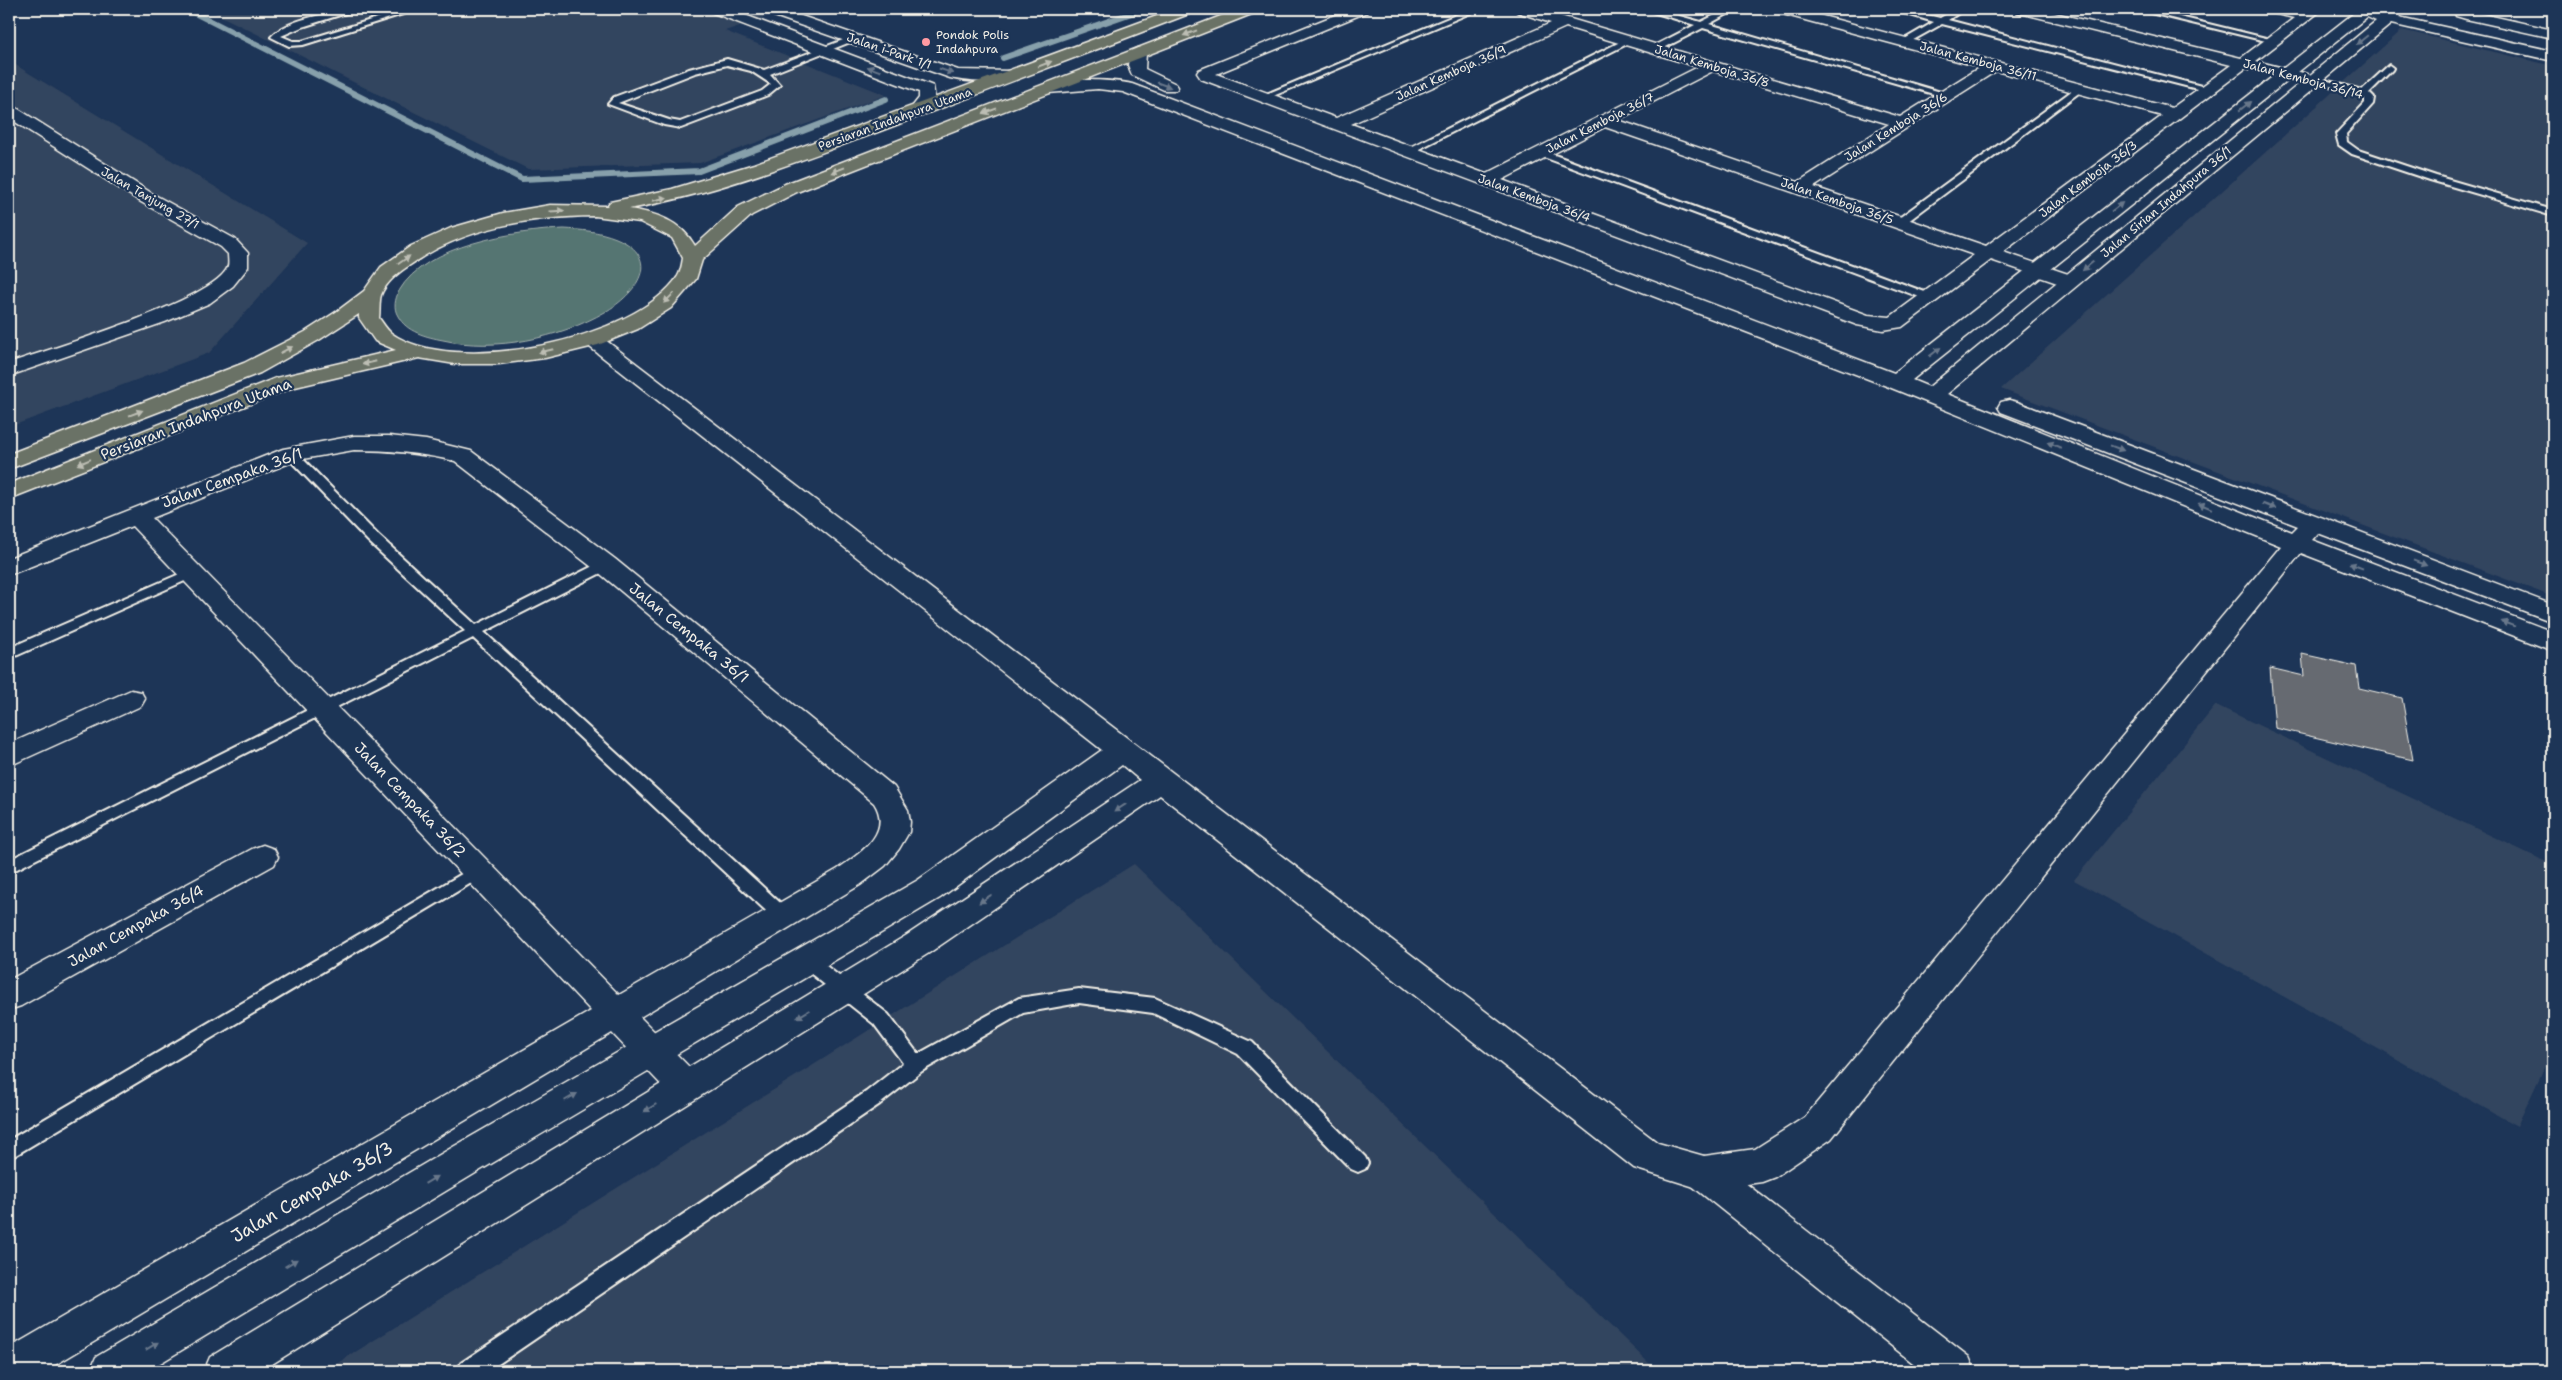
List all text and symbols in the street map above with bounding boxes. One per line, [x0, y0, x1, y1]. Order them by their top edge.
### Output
place label: Pondok Polis Indahpura [936, 27, 1009, 57]
street label: Jalan i-Park 1/1 [844, 29, 934, 73]
one-way arrow [1183, 29, 1197, 37]
one-way arrow [2356, 34, 2369, 45]
marker: Pondok Polis Indahpura [920, 36, 932, 48]
street label: Jalan Kemboja 36/11 [1918, 38, 2038, 84]
street label: Jalan Kemboja 36/9 [1393, 41, 1509, 105]
street label: Jalan Kemboja 36/8 [1653, 41, 1771, 91]
street label: Jalan Kemboja 36/14 [2241, 55, 2365, 103]
one-way arrow [1037, 60, 1052, 67]
one-way arrow [866, 65, 881, 73]
one-way arrow [939, 67, 954, 75]
one-way arrow [1156, 82, 1171, 89]
street label: Persiaran Indahpura Utama [816, 84, 975, 154]
street label: Jalan Kemboja 36/7 [1543, 89, 1657, 157]
street label: Jalan Kemboja 36/6 [1841, 89, 1951, 165]
one-way arrow [2238, 101, 2251, 112]
one-way arrow [983, 107, 997, 115]
street label: Jalan Kemboja 36/3 [2036, 137, 2140, 221]
street label: Jalan Sirian Indahpura 36/1 [2097, 143, 2235, 261]
street label: Jalan Tanjung 27/1 [98, 163, 202, 233]
one-way arrow [831, 166, 845, 174]
street label: Jalan Kemboja 36/4 [1476, 170, 1592, 226]
street label: Jalan Kemboja 36/5 [1778, 174, 1896, 228]
one-way arrow [653, 195, 668, 203]
one-way arrow [2111, 202, 2124, 213]
one-way arrow [550, 207, 566, 215]
one-way arrow [397, 255, 411, 265]
one-way arrow [2082, 260, 2095, 271]
one-way arrow [663, 292, 675, 304]
one-way arrow [278, 346, 293, 354]
one-way arrow [1928, 346, 1941, 357]
one-way arrow [538, 347, 553, 355]
one-way arrow [362, 359, 377, 367]
street label: Persiaran Indahpura Utama [98, 373, 295, 465]
one-way arrow [129, 409, 144, 417]
one-way arrow [2046, 441, 2061, 449]
street label: Jalan Cempaka 36/1 [159, 443, 305, 513]
one-way arrow [2109, 445, 2124, 452]
one-way arrow [76, 458, 91, 466]
one-way arrow [2197, 502, 2212, 510]
one-way arrow [2261, 503, 2276, 510]
one-way arrow [2413, 560, 2428, 567]
one-way arrow [2348, 562, 2363, 570]
street label: Jalan Cempaka 36/1 [625, 578, 753, 688]
one-way arrow [2500, 620, 2515, 628]
street label: Jalan Cempaka 36/2 [350, 738, 470, 862]
one-way arrow [1113, 803, 1126, 813]
street label: Jalan Cempaka 36/4 [65, 880, 207, 972]
one-way arrow [978, 894, 992, 904]
one-way arrow [797, 1010, 810, 1019]
one-way arrow [564, 1093, 577, 1102]
one-way arrow [643, 1103, 656, 1112]
street label: Jalan Cempaka 36/3 [227, 1136, 397, 1248]
one-way arrow [424, 1175, 437, 1184]
one-way arrow [285, 1259, 298, 1268]
one-way arrow [145, 1342, 158, 1351]

